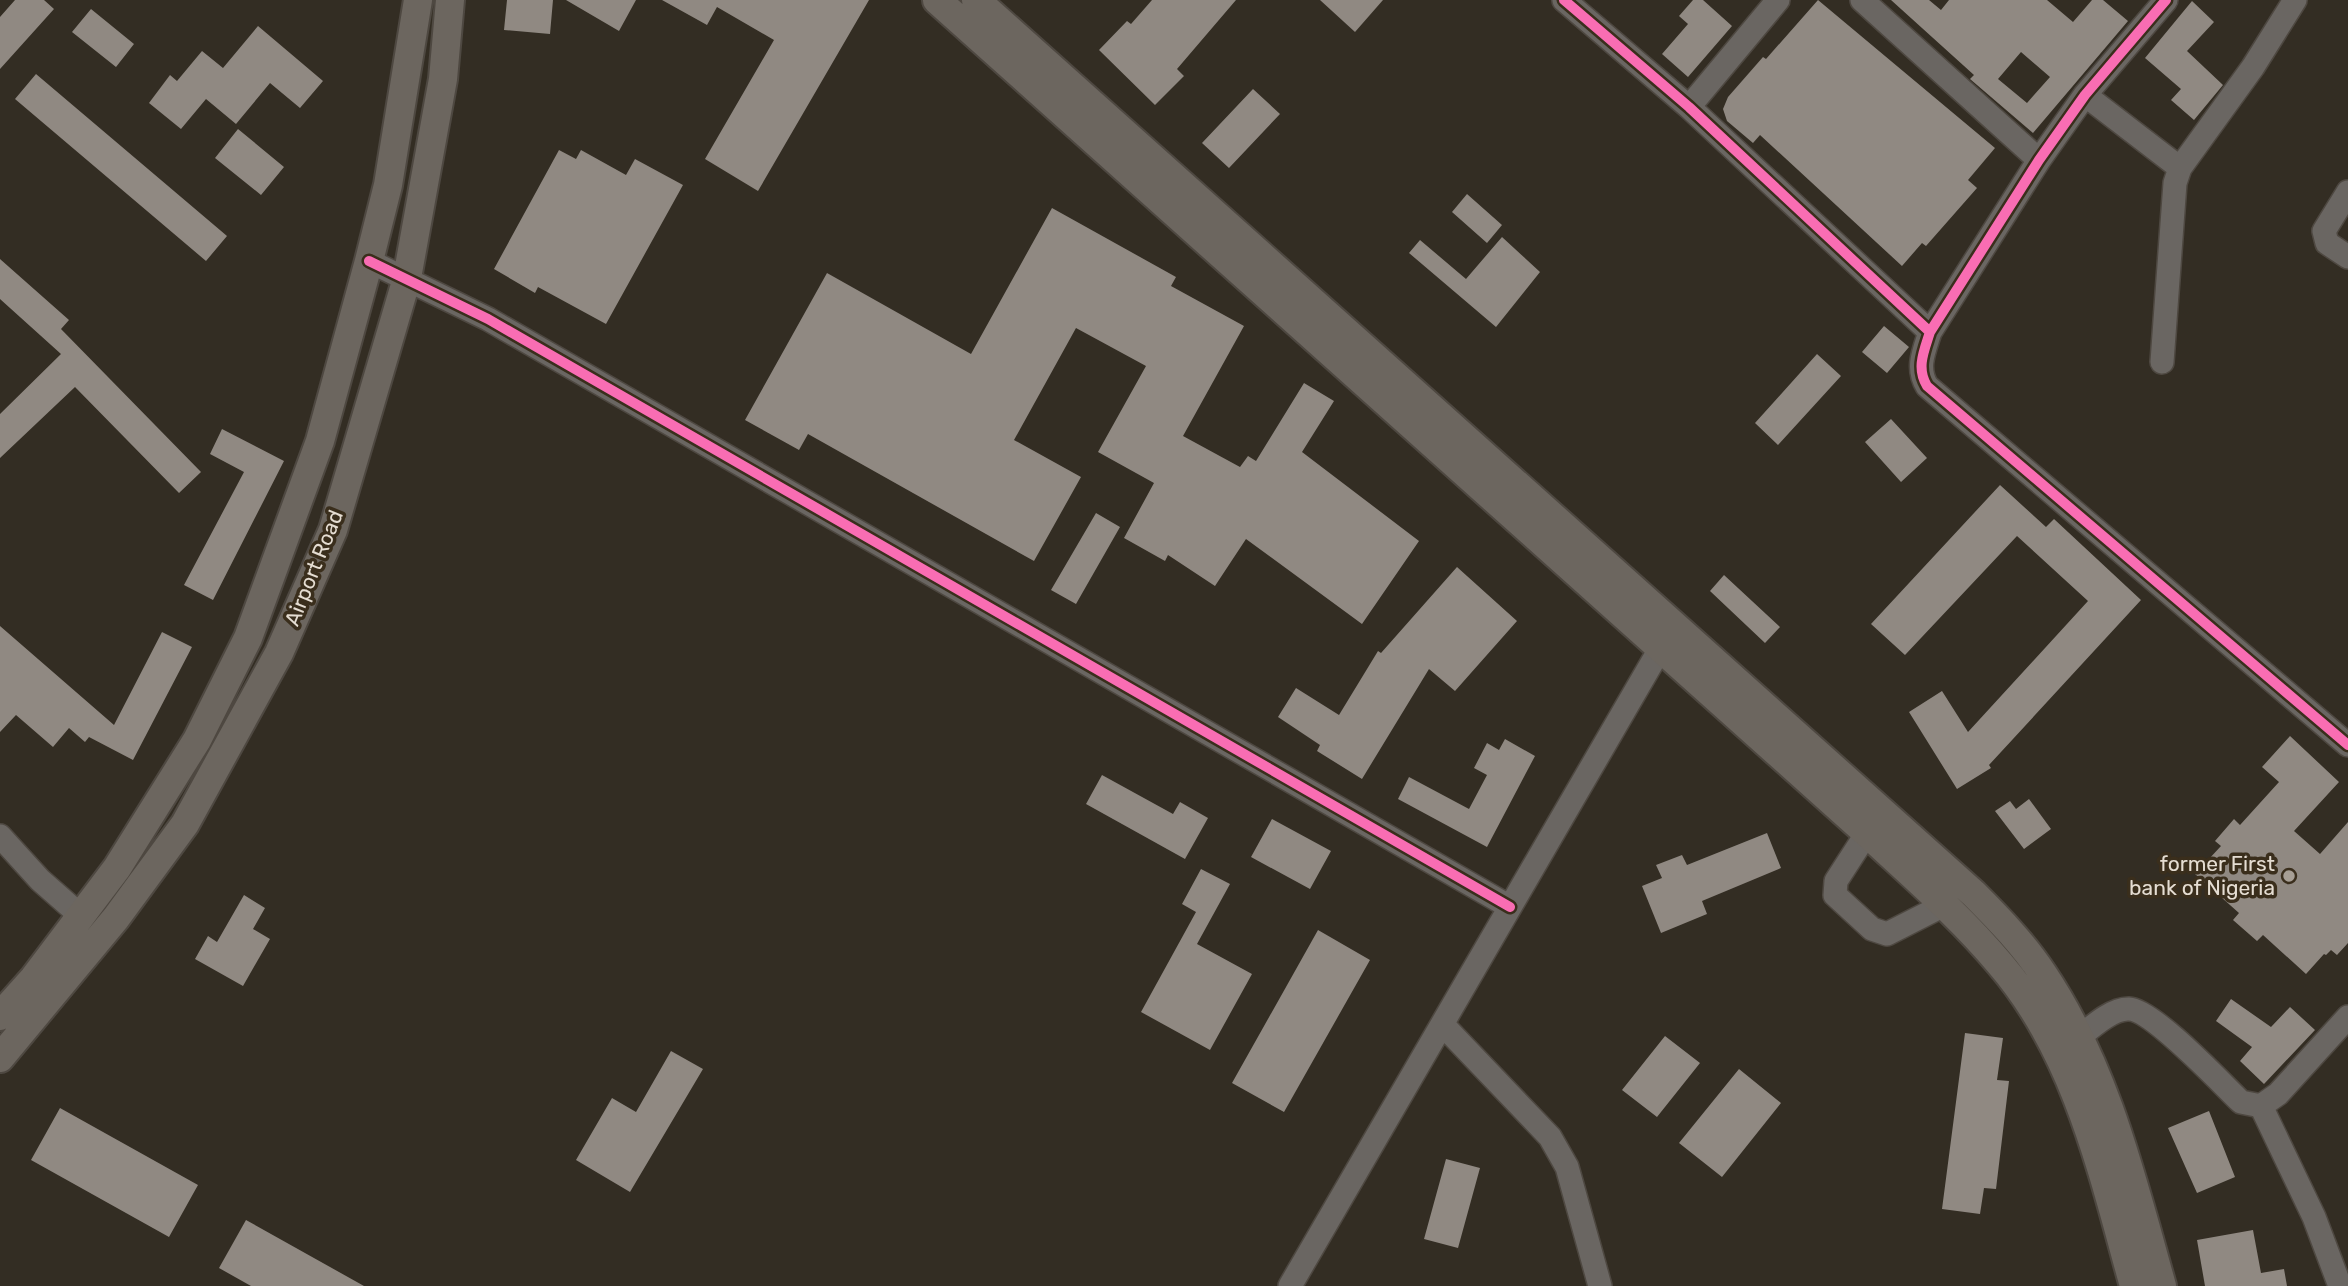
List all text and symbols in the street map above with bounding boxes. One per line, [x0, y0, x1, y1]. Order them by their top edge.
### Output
street label: Airport Road [279, 506, 348, 629]
place label: former First bank of Nigeria [2129, 851, 2275, 900]
marker: former First bank of Nigeria [2281, 868, 2297, 884]

